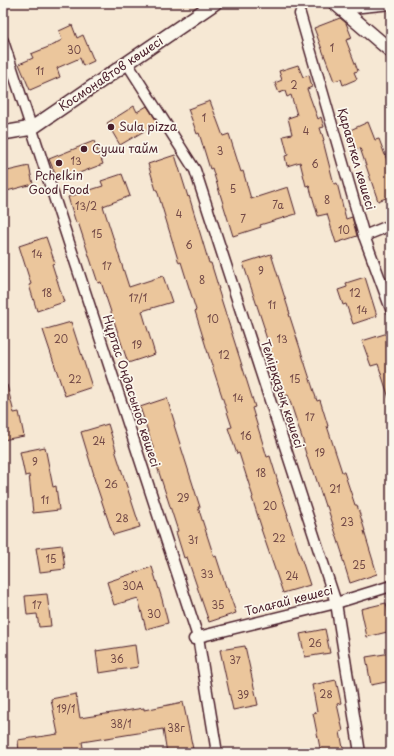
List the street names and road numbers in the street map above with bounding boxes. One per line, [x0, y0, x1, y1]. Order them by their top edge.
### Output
street label: Космонавтов көшесі [55, 31, 166, 115]
street label: Қараөткел көшесі [334, 105, 380, 212]
street label: Нұртас Оңдасынов көшесі [99, 312, 165, 469]
street label: Темірқазық көшесі [257, 337, 309, 450]
street label: Толағай көшесі [243, 580, 335, 620]

